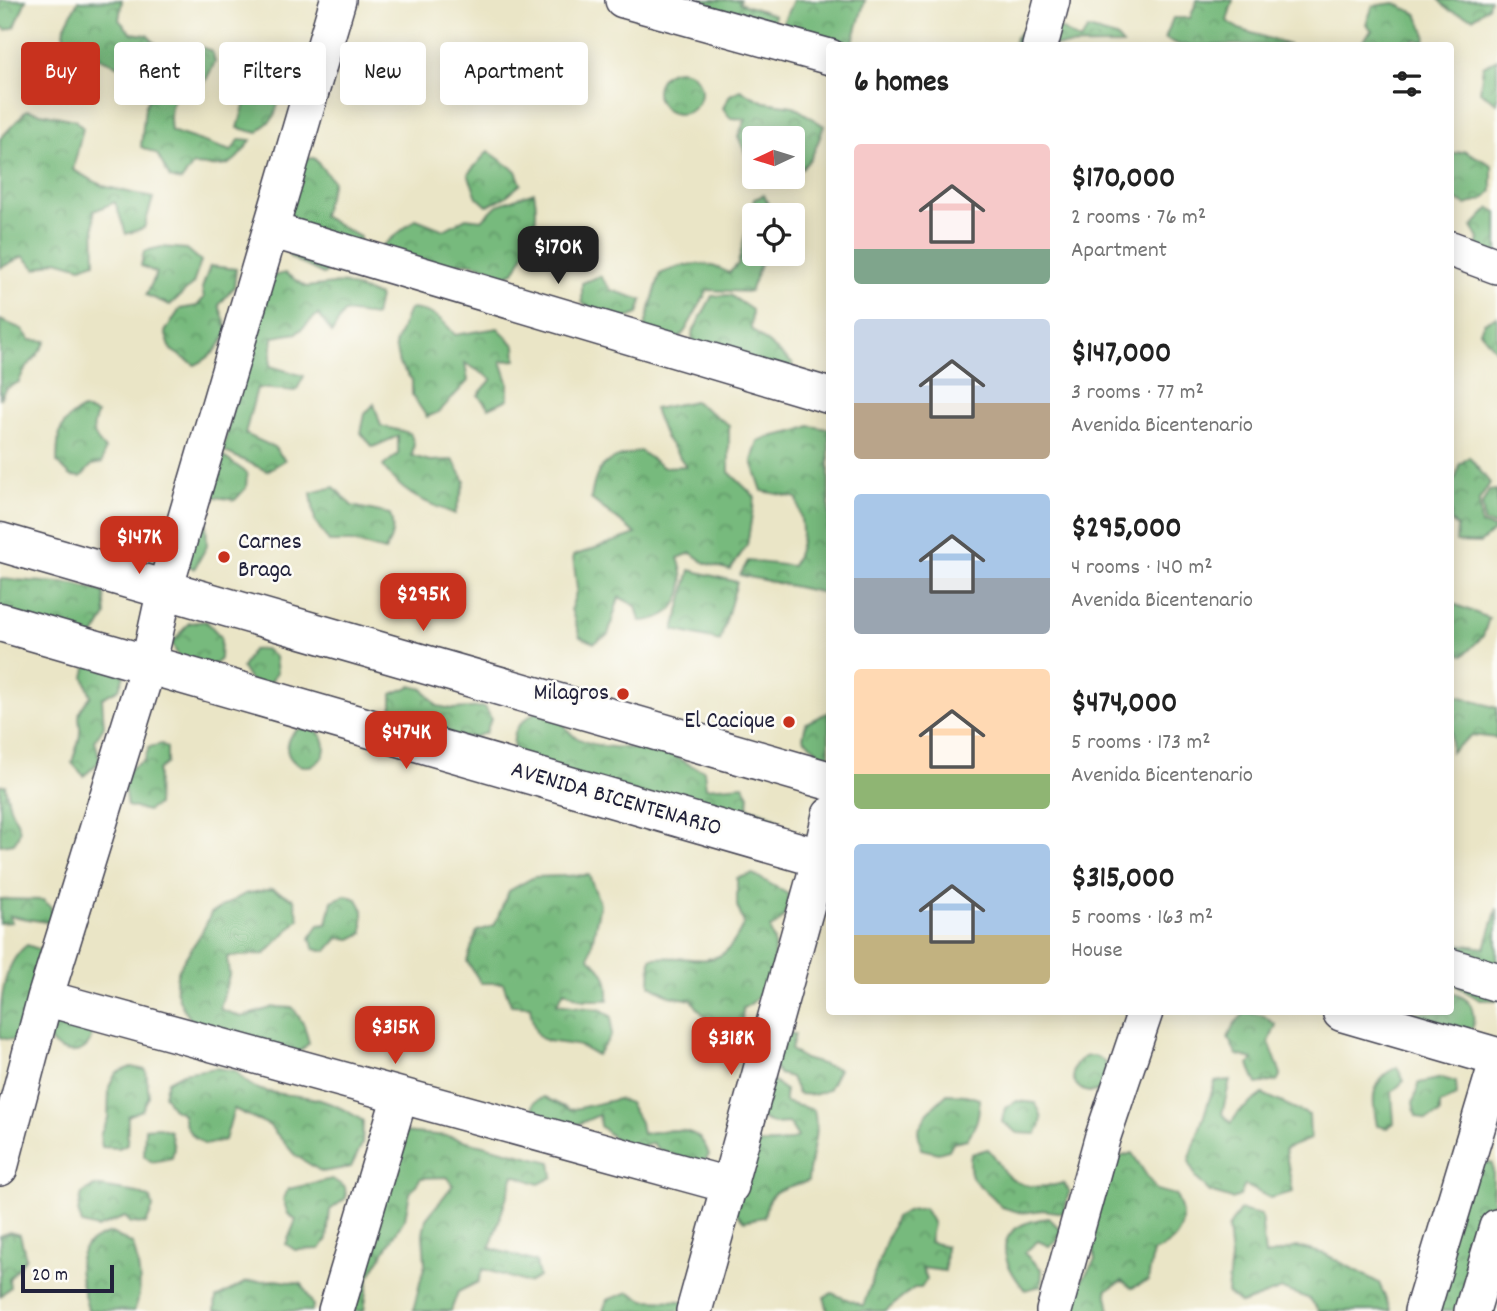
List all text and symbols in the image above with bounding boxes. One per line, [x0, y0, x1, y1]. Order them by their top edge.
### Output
chip: Buy [21, 42, 100, 105]
chip: Rent [114, 42, 205, 105]
chip: Filters [219, 42, 326, 105]
chip: New [340, 42, 426, 105]
chip: Apartment [440, 42, 588, 105]
text: 6 homes [854, 63, 949, 106]
icon: filters [1388, 65, 1426, 103]
north arrow [742, 126, 805, 189]
map controls [742, 126, 805, 266]
text: $170,000 [1071, 159, 1175, 202]
icon: home [910, 172, 994, 256]
text: 2 rooms · 76 m² [1071, 202, 1206, 235]
button: locate [742, 203, 805, 266]
pin: $170K [509, 226, 607, 286]
text: $170K [534, 232, 582, 265]
text: Apartment [1071, 235, 1167, 268]
text: $147,000 [1071, 334, 1171, 377]
icon: home [910, 347, 994, 431]
text: 3 rooms · 77 m² [1071, 377, 1204, 410]
text: Avenida Bicentenario [1071, 410, 1253, 443]
text: $295,000 [1071, 509, 1182, 552]
pin: $147K [90, 516, 188, 576]
text: $147K [116, 522, 162, 555]
icon: home [910, 522, 994, 606]
place label: Carnes Braga [238, 526, 302, 588]
marker: Carnes Braga [216, 549, 232, 565]
text: 4 rooms · 140 m² [1071, 552, 1213, 585]
pin: $295K [374, 574, 472, 633]
text: $295K [396, 579, 450, 612]
text: Avenida Bicentenario [1071, 585, 1253, 618]
place label: Milagros [533, 677, 609, 711]
text: $474,000 [1071, 684, 1177, 727]
marker: Milagros [615, 686, 631, 702]
icon: home [910, 697, 994, 781]
place label: El Cacique [684, 705, 775, 739]
pin: $474K [357, 712, 455, 771]
marker: El Cacique [781, 714, 797, 730]
text: $474K [381, 717, 431, 750]
text: 5 rooms · 173 m² [1071, 727, 1211, 760]
street label: AVENIDA BICENTENARIO [507, 754, 725, 846]
text: Avenida Bicentenario [1071, 760, 1253, 793]
text: $315,000 [1071, 859, 1175, 902]
icon: home [910, 872, 994, 956]
text: 5 rooms · 163 m² [1071, 902, 1213, 935]
text: House [1071, 935, 1123, 968]
pin: $315K [346, 1006, 444, 1066]
text: $315K [371, 1012, 419, 1045]
pin: $318K [682, 1018, 780, 1077]
text: $318K [708, 1023, 754, 1056]
scale bar [21, 1262, 114, 1294]
text: 20 m [32, 1263, 68, 1290]

